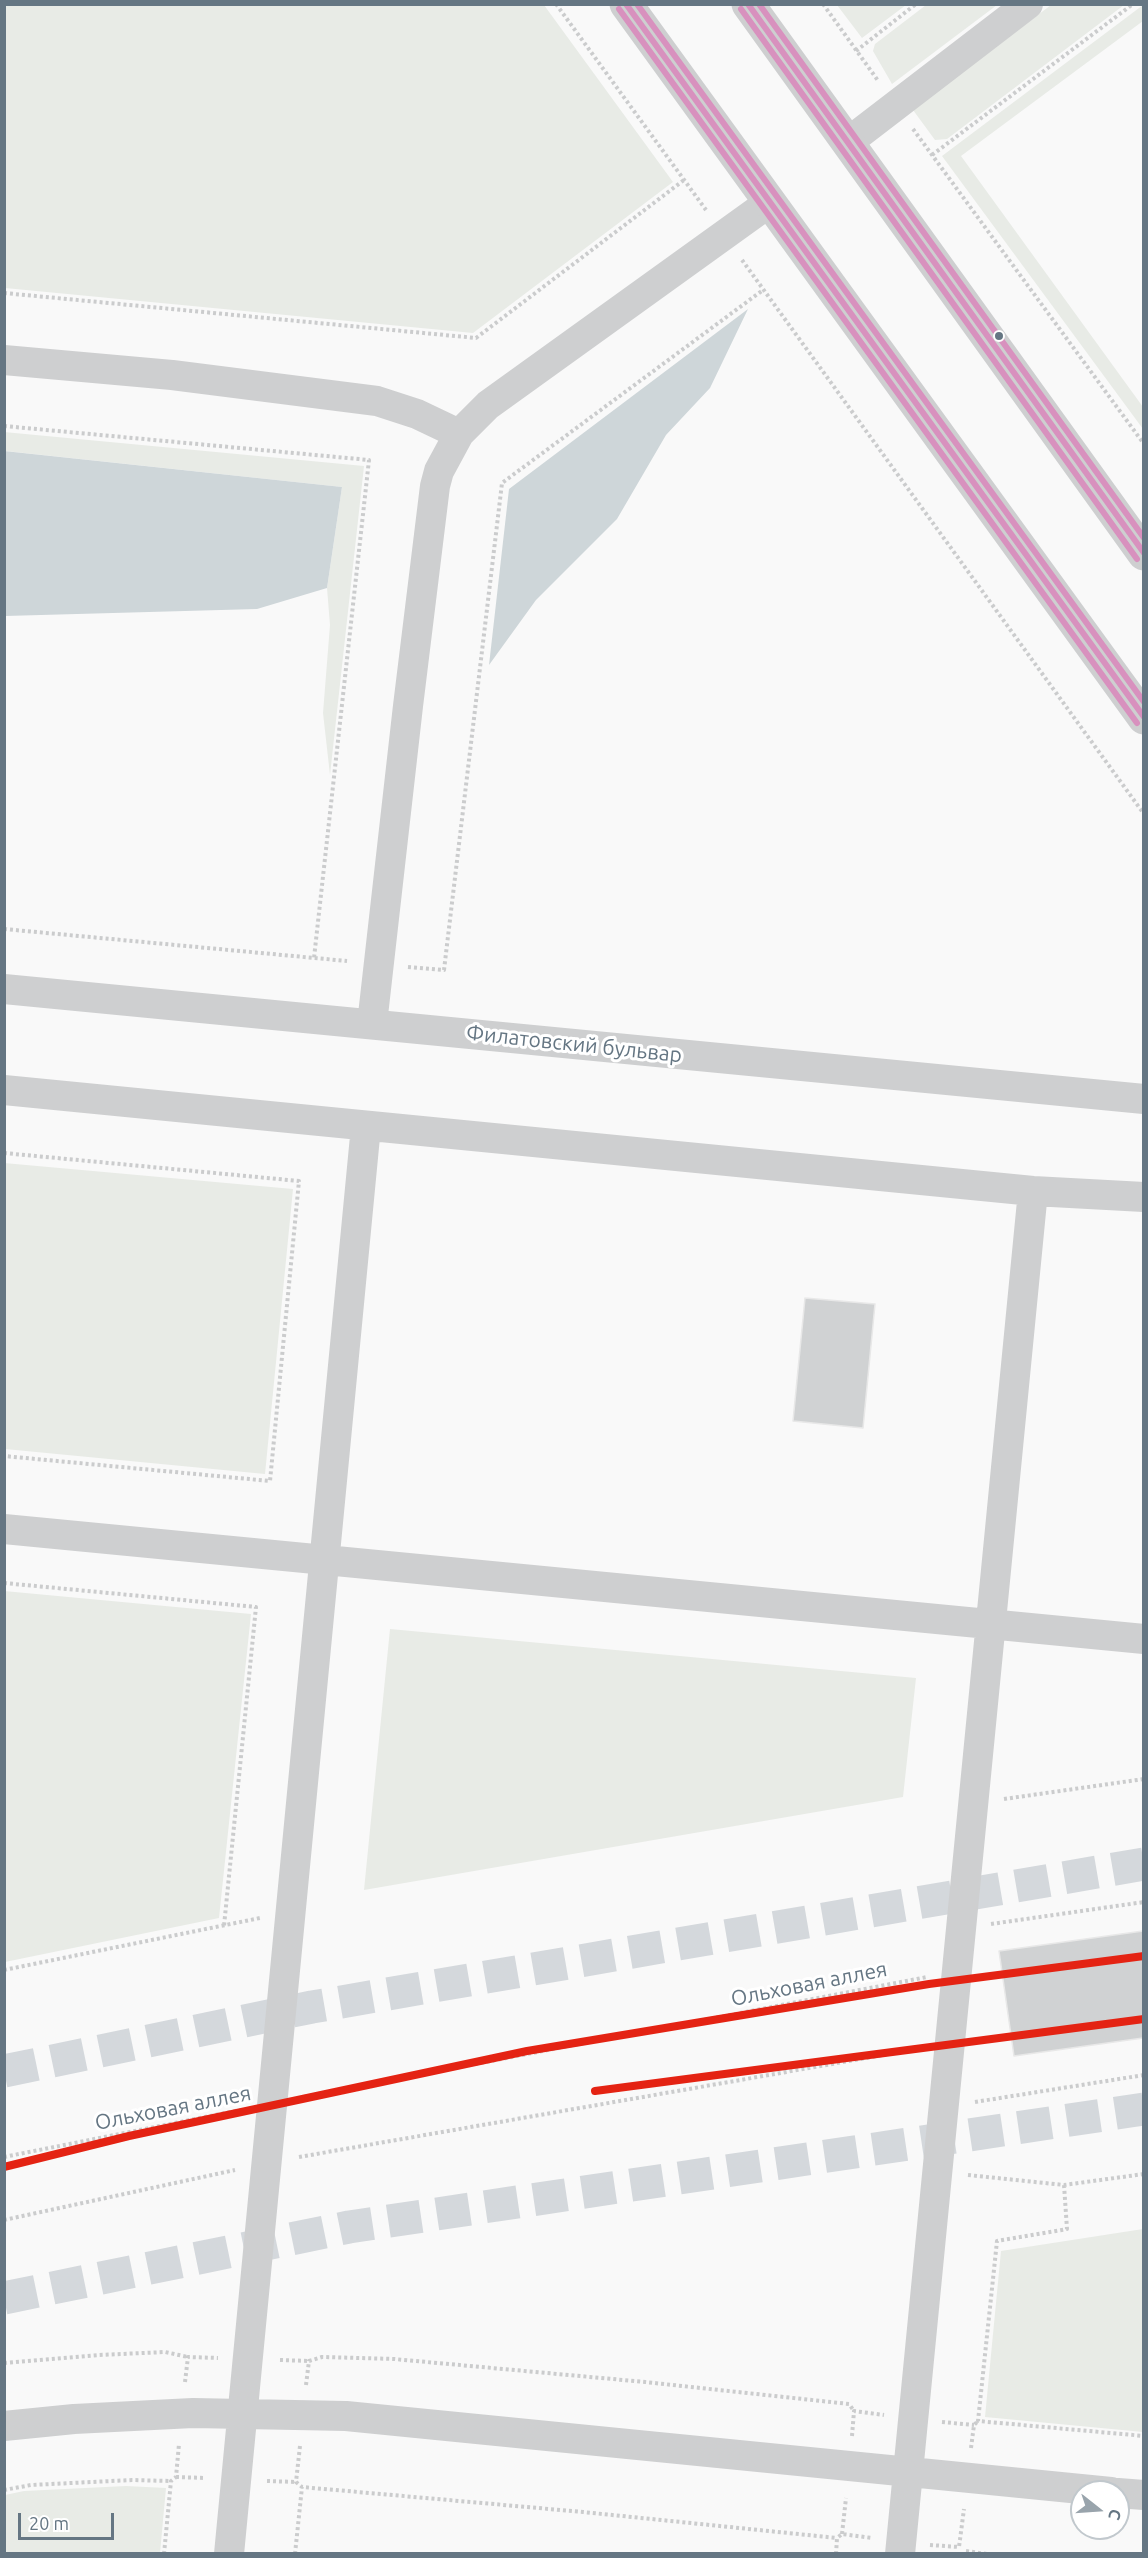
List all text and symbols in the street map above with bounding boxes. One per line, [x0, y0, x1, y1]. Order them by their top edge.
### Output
unlabelled marker [993, 330, 1005, 342]
street label: Филатовский бульвар [465, 1020, 683, 1068]
street label: Ольховая аллея [729, 1957, 889, 2011]
street label: Ольховая аллея [93, 2081, 253, 2135]
north arrow [1070, 2480, 1130, 2540]
scale bar [21, 2501, 117, 2539]
text: С [1105, 2507, 1125, 2522]
text: 20 m [29, 2513, 69, 2533]

